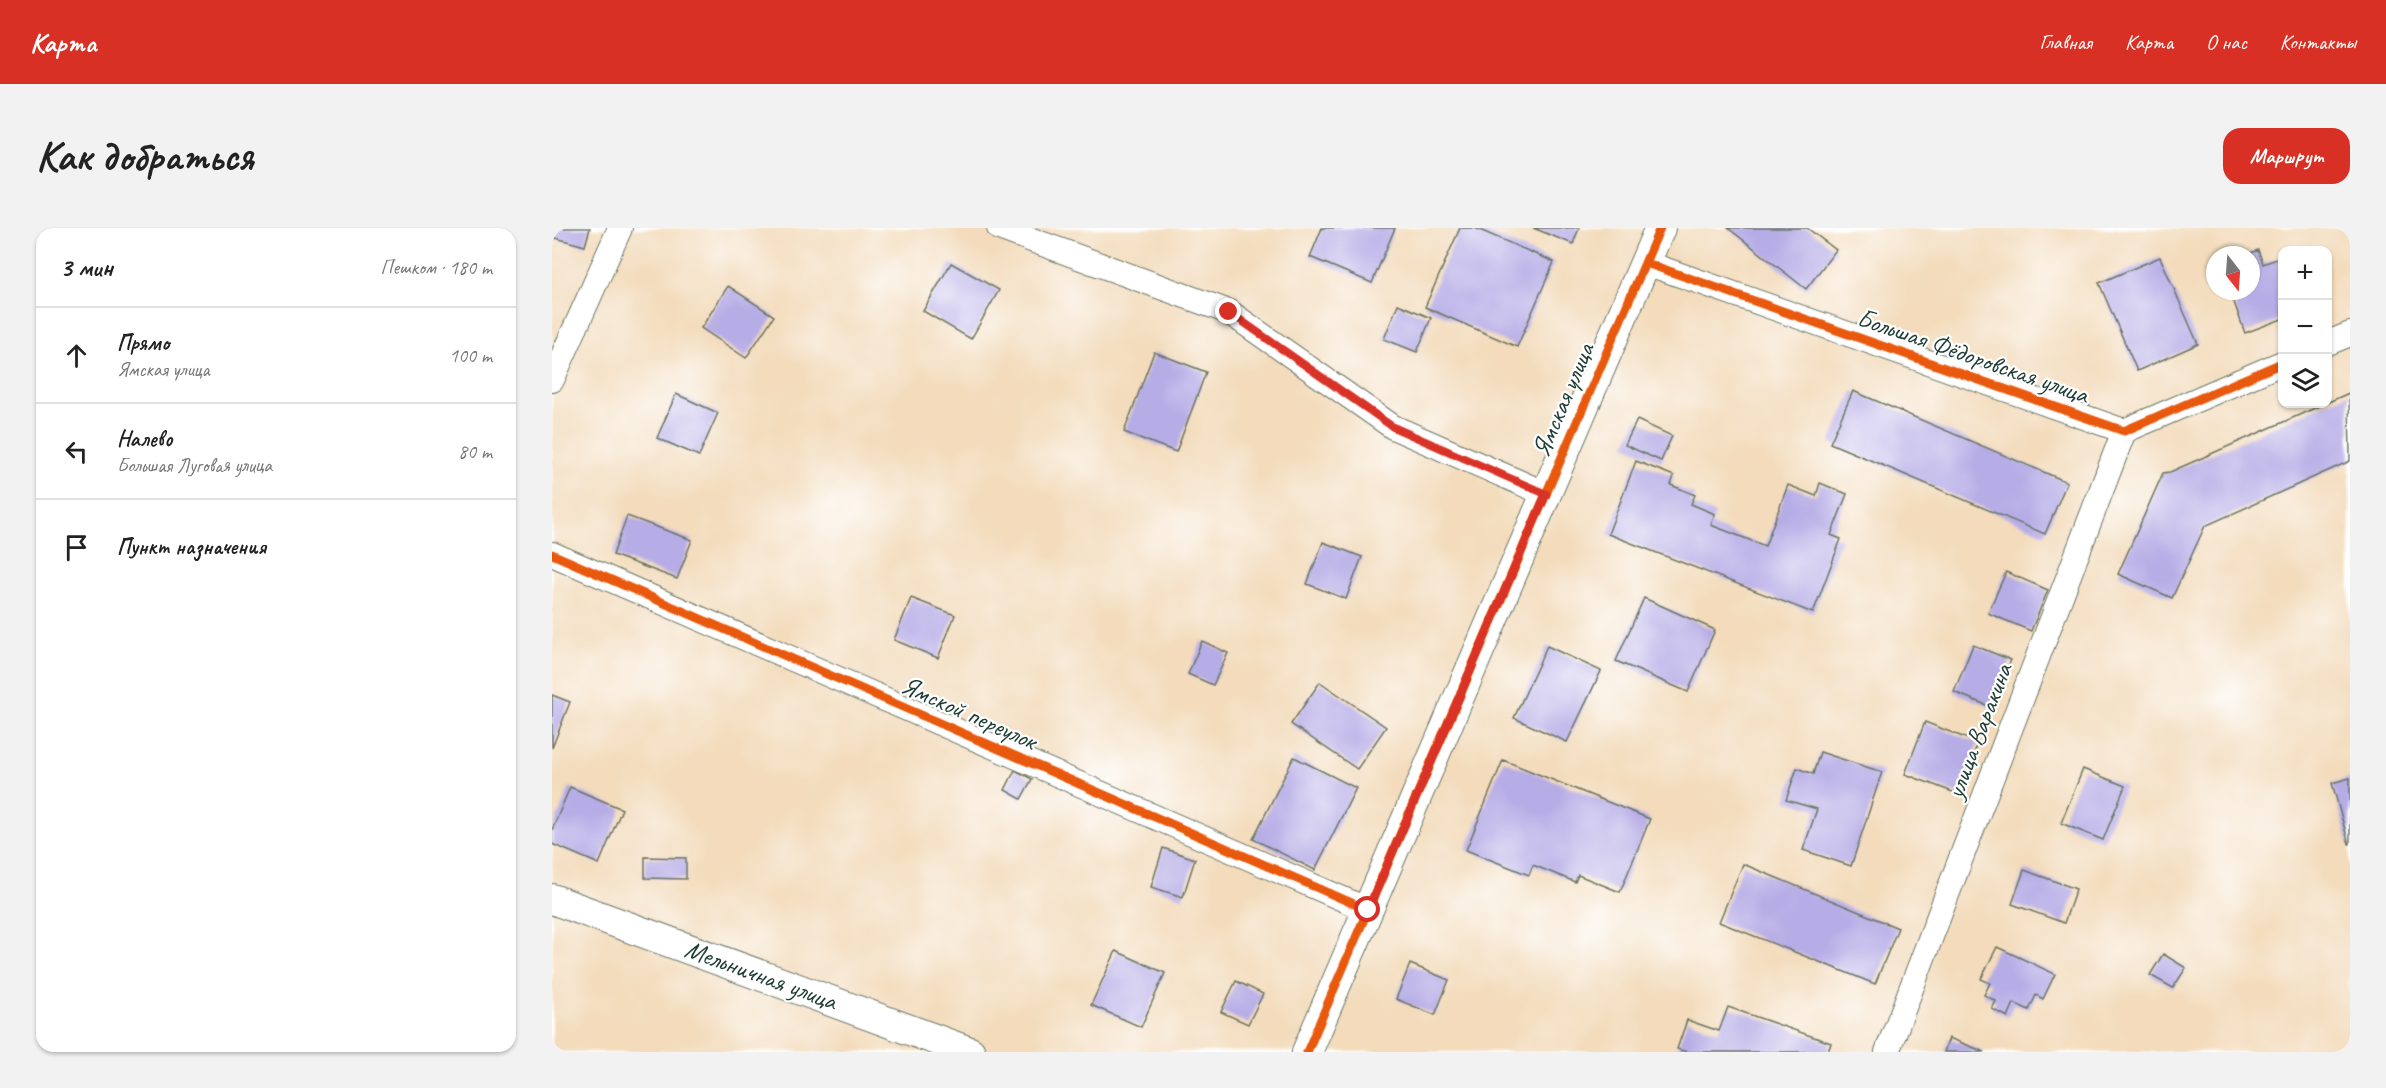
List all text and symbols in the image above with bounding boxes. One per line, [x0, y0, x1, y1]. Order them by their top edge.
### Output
text: Карта [30, 25, 97, 60]
text: Главная [2039, 29, 2092, 55]
text: Карта [2125, 29, 2173, 55]
text: О нас [2206, 29, 2247, 55]
text: Контакты [2280, 29, 2356, 55]
button: Маршрут [2223, 128, 2350, 184]
text: Как добраться [36, 130, 253, 183]
north arrow [2206, 246, 2260, 300]
map controls [2278, 246, 2332, 408]
button: + [2278, 246, 2332, 300]
text: 3 мин [60, 251, 113, 284]
text: Пешком · 180 m [380, 255, 492, 280]
route end [1215, 298, 1241, 324]
button: − [2278, 300, 2332, 354]
street label: Большая Фёдоровская улица [1853, 301, 2094, 412]
text: Прямо [117, 329, 169, 357]
street label: Ямская улица [1524, 337, 1602, 462]
icon: ahead [60, 339, 93, 372]
text: 100 m [449, 343, 492, 368]
button: layers [2278, 354, 2332, 408]
text: Ямская улица [117, 357, 209, 382]
text: Налево [117, 425, 173, 453]
icon: left [60, 435, 93, 468]
text: 80 m [458, 439, 492, 464]
text: Большая Луговая улица [117, 453, 272, 478]
icon: arrive [60, 531, 93, 564]
text: Пункт назначения [117, 533, 266, 561]
street label: улица Варакина [1937, 657, 2020, 805]
street label: Ямской переулок [896, 669, 1044, 758]
route start [1354, 896, 1380, 922]
street label: Мельничная улица [680, 932, 843, 1018]

